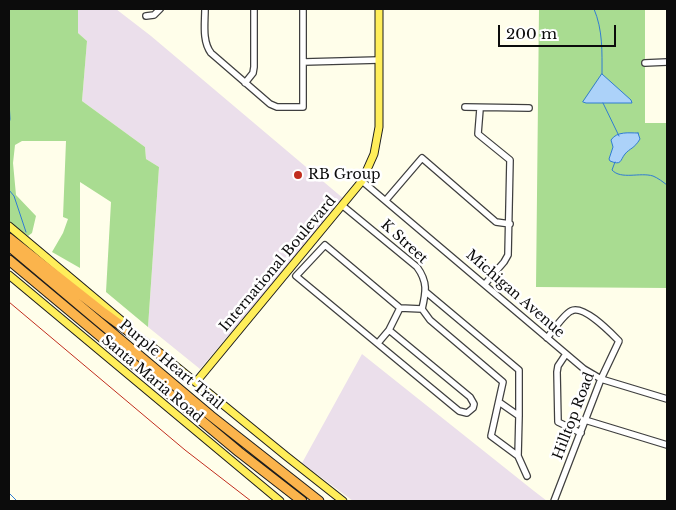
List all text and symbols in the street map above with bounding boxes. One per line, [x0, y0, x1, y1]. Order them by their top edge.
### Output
scale bar [501, 15, 618, 47]
text: 200 m [506, 24, 557, 43]
place label: RB Group [308, 167, 381, 183]
marker: RB Group [292, 169, 304, 181]
street label: International Boulevard [216, 193, 340, 335]
street label: K Street [377, 217, 431, 267]
street label: Michigan Avenue [462, 247, 568, 341]
street label: Purple Heart Trail [116, 317, 226, 413]
street label: Santa Maria Road [98, 332, 206, 426]
street label: Hilltop Road [550, 370, 598, 462]

